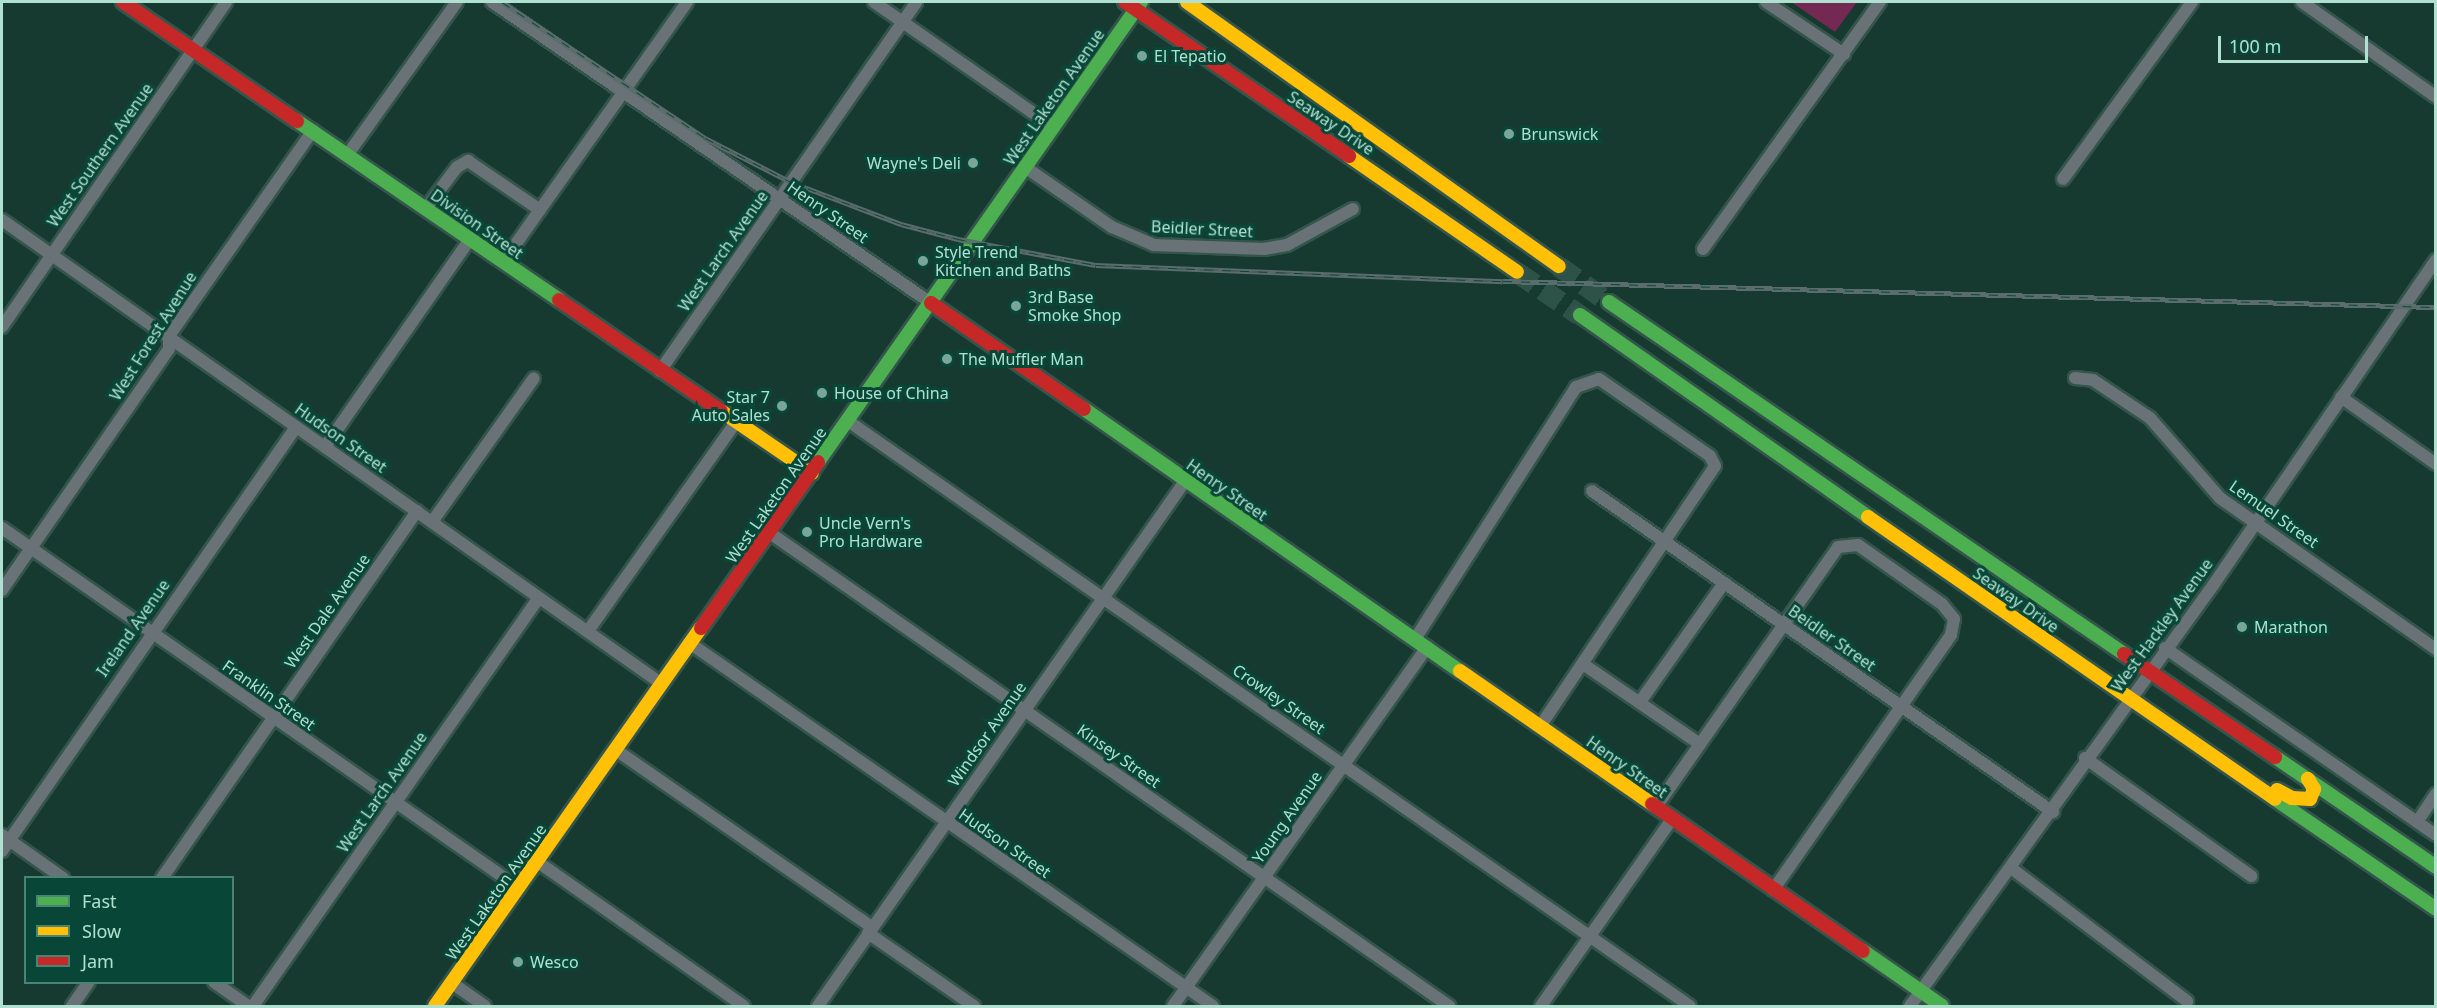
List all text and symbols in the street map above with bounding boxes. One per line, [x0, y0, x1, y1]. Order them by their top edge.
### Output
scale bar [2221, 24, 2371, 62]
street label: West Laketon Avenue [1000, 25, 1108, 169]
text: 100 m [2229, 34, 2281, 58]
place label: El Tepatio [1154, 46, 1226, 66]
marker: El Tepatio [1135, 49, 1149, 63]
street label: West Southern Avenue [43, 79, 157, 231]
street label: Seaway Drive [1284, 87, 1378, 159]
place label: Brunswick [1521, 124, 1598, 144]
marker: Brunswick [1502, 127, 1516, 141]
place label: Wayne's Deli [867, 153, 961, 173]
marker: Wayne's Deli [966, 156, 980, 170]
street label: Henry Street [784, 177, 872, 247]
street label: Division Street [427, 185, 527, 263]
street label: West Larch Avenue [674, 187, 772, 315]
street label: Beidler Street [1151, 217, 1253, 241]
place label: Style Trend Kitchen and Baths [935, 242, 1071, 280]
marker: Style Trend Kitchen and Baths [916, 254, 930, 268]
street label: West Forest Avenue [106, 268, 200, 404]
place label: 3rd Base Smoke Shop [1028, 287, 1121, 325]
marker: 3rd Base Smoke Shop [1009, 299, 1023, 313]
place label: The Muffler Man [959, 349, 1084, 369]
marker: The Muffler Man [940, 352, 954, 366]
place label: House of China [834, 383, 949, 403]
marker: House of China [815, 386, 829, 400]
place label: Star 7 Auto Sales [692, 387, 770, 425]
street label: Hudson Street [291, 399, 391, 477]
marker: Star 7 Auto Sales [775, 399, 789, 413]
street label: West Laketon Avenue [722, 423, 830, 567]
street label: Henry Street [1183, 455, 1271, 525]
street label: Lemuel Street [2226, 476, 2322, 552]
place label: Uncle Vern's Pro Hardware [819, 513, 923, 551]
marker: Uncle Vern's Pro Hardware [800, 525, 814, 539]
street label: West Dale Avenue [280, 550, 374, 672]
street label: West Hackley Avenue [2107, 555, 2217, 695]
street label: Seaway Drive [1969, 563, 2063, 637]
street label: Ireland Avenue [92, 576, 174, 680]
street label: Beidler Street [1785, 601, 1879, 675]
place label: Marathon [2254, 617, 2328, 637]
marker: Marathon [2235, 620, 2249, 634]
street label: Franklin Street [219, 656, 319, 734]
street label: Crowley Street [1229, 660, 1329, 738]
street label: Windsor Avenue [944, 678, 1030, 790]
street label: Kinsey Street [1074, 720, 1164, 792]
street label: West Larch Avenue [333, 728, 431, 856]
street label: Henry Street [1583, 732, 1671, 802]
street label: Young Avenue [1248, 767, 1326, 867]
street label: Hudson Street [955, 804, 1055, 882]
street label: West Laketon Avenue [442, 820, 550, 964]
legend [24, 876, 234, 984]
text: Fast [82, 889, 117, 913]
text: Slow [82, 919, 121, 943]
text: Jam [82, 949, 114, 973]
place label: Wesco [530, 952, 579, 972]
marker: Wesco [511, 955, 525, 969]

